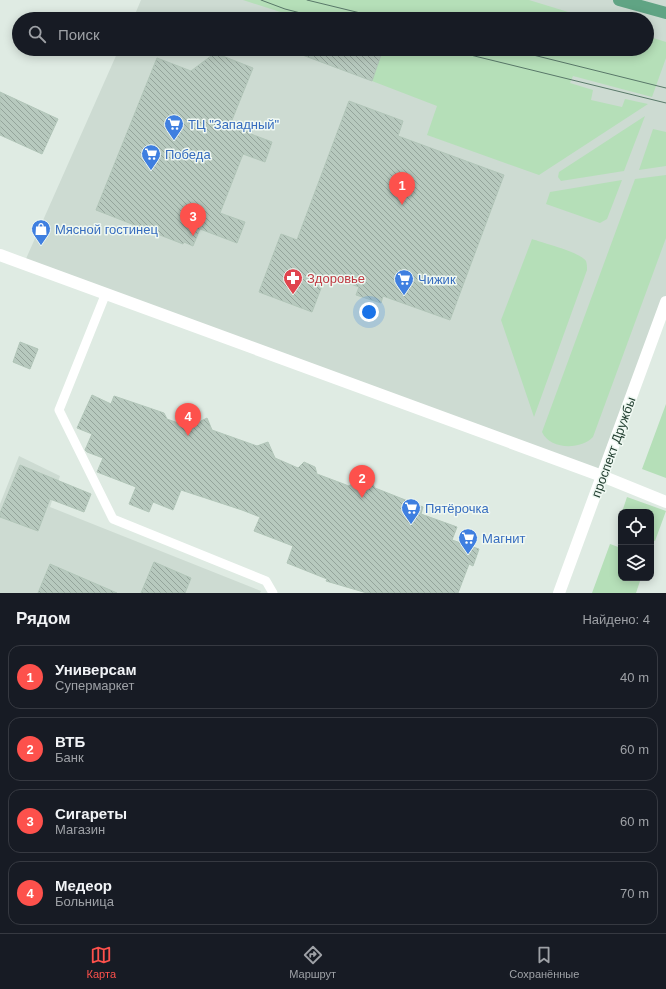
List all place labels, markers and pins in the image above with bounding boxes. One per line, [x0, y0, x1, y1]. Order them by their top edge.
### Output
supermarket icon: ТЦ "Западный" [163, 113, 185, 141]
place label: ТЦ "Западный" [188, 117, 280, 132]
supermarket icon: Победа [140, 143, 162, 171]
place label: Победа [165, 147, 211, 162]
pin: 1 [389, 172, 415, 205]
pin: 3 [180, 203, 206, 236]
shop icon: Мясной гостинец [30, 218, 52, 246]
place label: Мясной гостинец [55, 222, 158, 237]
pharmacy icon: Здоровье [282, 267, 304, 295]
supermarket icon: Чижик [393, 268, 415, 296]
place label: Здоровье [307, 271, 365, 286]
place label: Чижик [418, 272, 456, 287]
pin: 4 [175, 403, 201, 436]
pin: 2 [349, 465, 375, 498]
supermarket icon: Пятёрочка [400, 497, 422, 525]
place label: Пятёрочка [425, 501, 489, 516]
supermarket icon: Магнит [457, 527, 479, 555]
place label: Магнит [482, 531, 525, 546]

